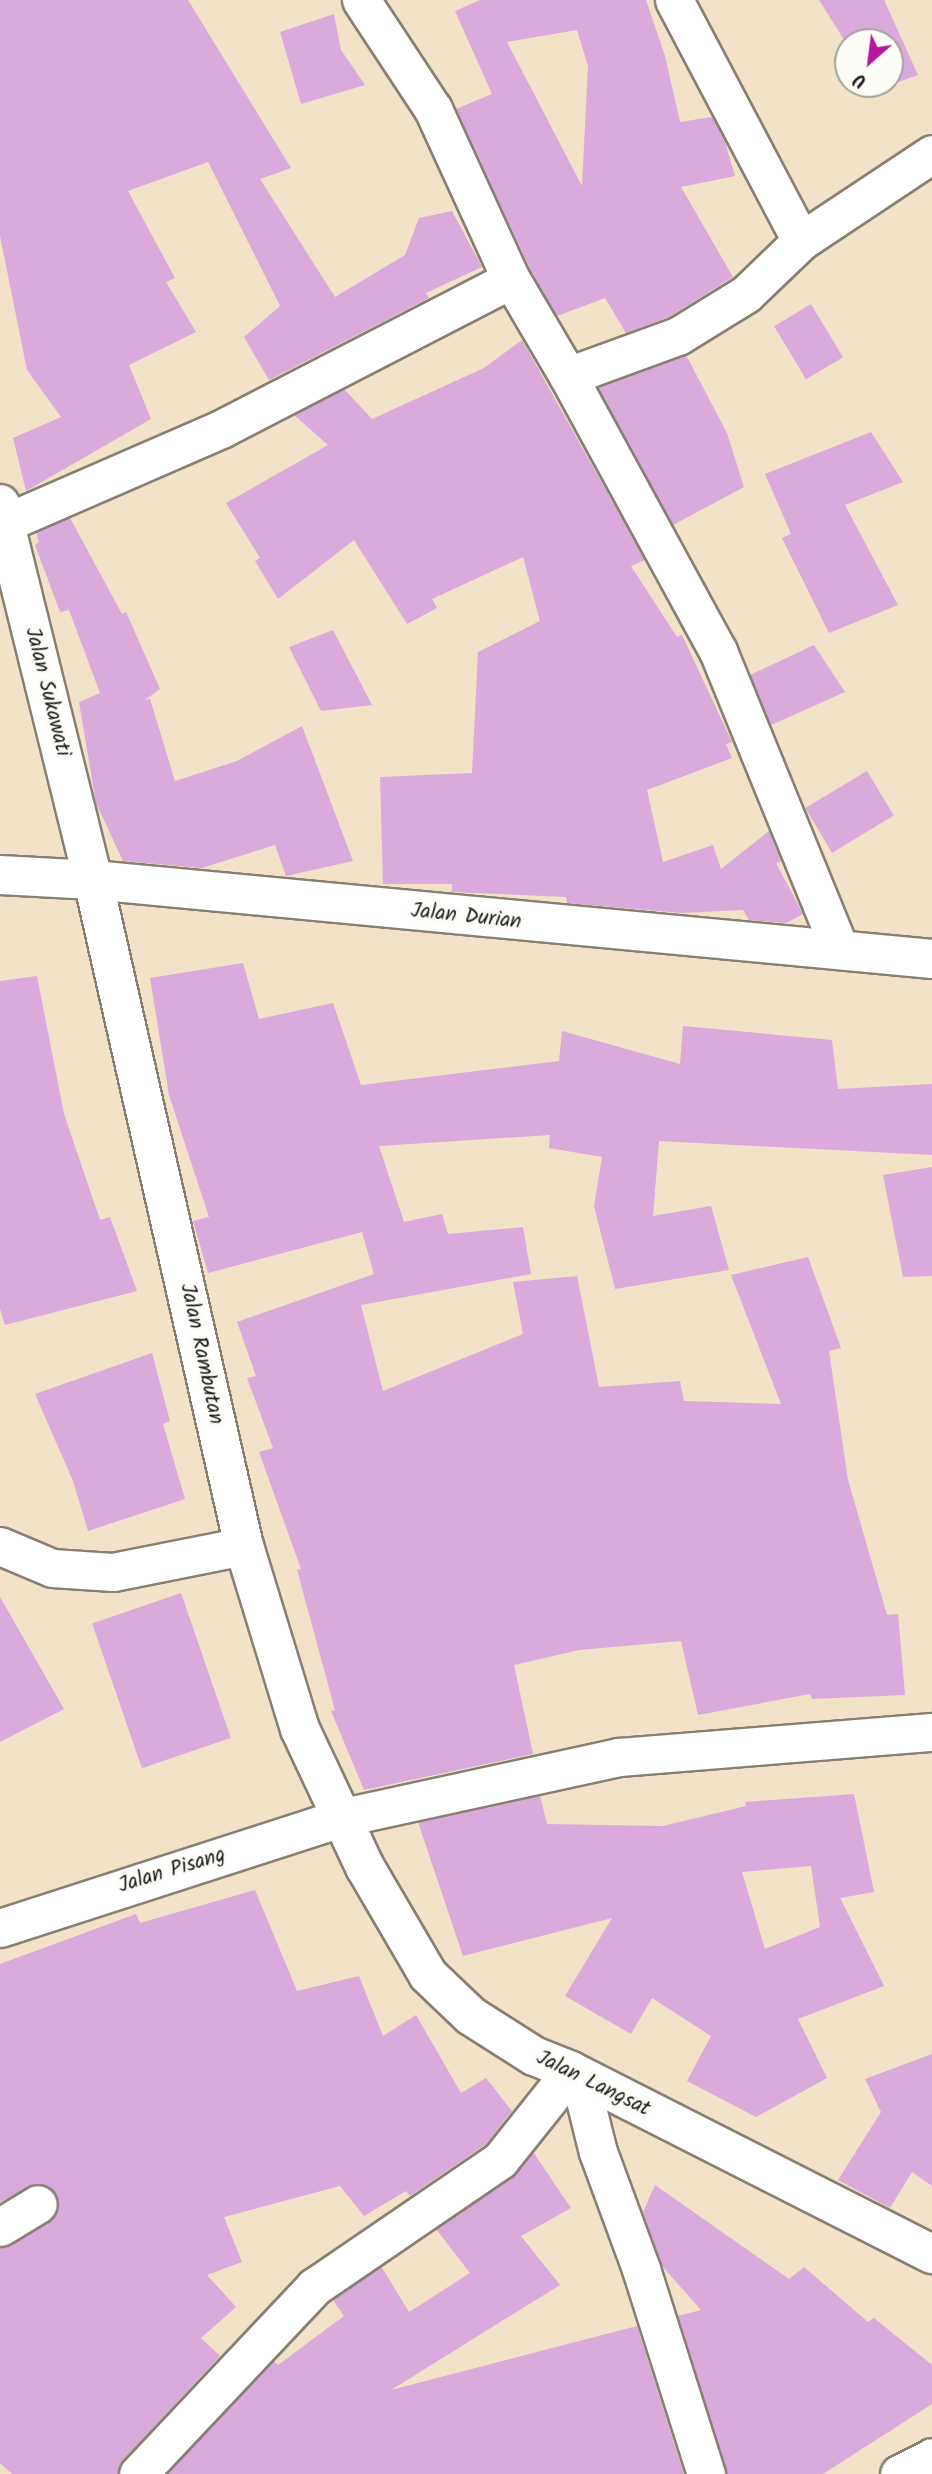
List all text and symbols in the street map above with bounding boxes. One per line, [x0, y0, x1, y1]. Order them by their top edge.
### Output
north arrow [834, 28, 904, 98]
text: U [848, 64, 872, 96]
street label: Jalan Sukawati [19, 625, 75, 759]
street label: Jalan Durian [410, 899, 522, 935]
street label: Jalan Rambutan [174, 1281, 228, 1427]
street label: Jalan Pisang [115, 1843, 229, 1899]
street label: Jalan Langsat [532, 2046, 654, 2122]

